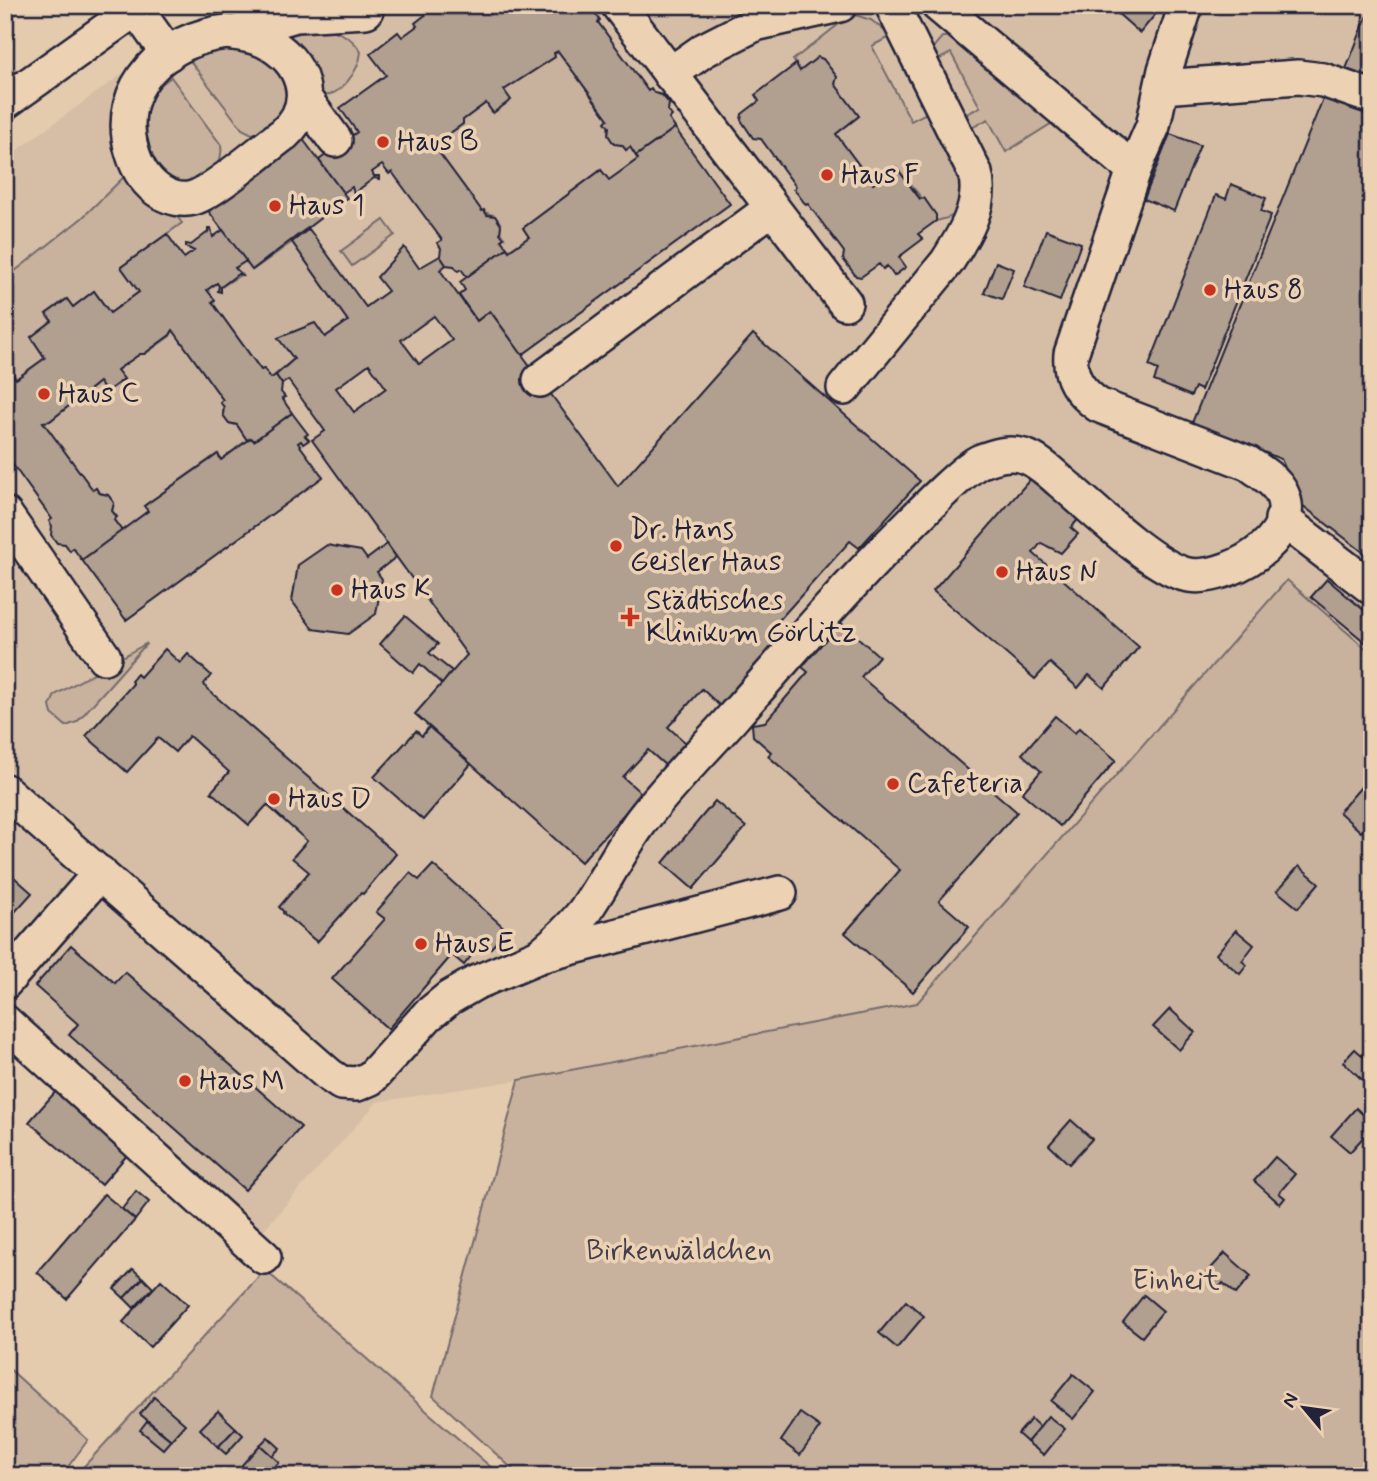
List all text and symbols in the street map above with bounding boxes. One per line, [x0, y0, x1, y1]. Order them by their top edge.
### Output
place label: Haus B [397, 124, 479, 161]
marker: Haus B [375, 134, 391, 150]
place label: Haus F [841, 157, 919, 194]
marker: Haus F [819, 167, 835, 183]
place label: Haus 1 [289, 188, 365, 225]
marker: Haus 1 [267, 198, 283, 214]
place label: Haus 8 [1224, 272, 1303, 309]
marker: Haus 8 [1202, 282, 1218, 298]
place label: Haus C [58, 376, 139, 413]
marker: Haus C [36, 386, 52, 402]
place label: Dr. Hans Geisler Haus [630, 512, 782, 581]
marker: Dr. Hans Geisler Haus [608, 538, 624, 554]
place label: Haus N [1016, 554, 1097, 591]
marker: Haus N [994, 564, 1010, 580]
place label: Haus K [351, 572, 430, 609]
marker: Haus K [329, 582, 345, 598]
place label: Städtisches Klinikum Görlitz [646, 583, 856, 652]
marker: Städtisches Klinikum Görlitz [620, 607, 640, 627]
place label: Cafeteria [907, 766, 1023, 803]
marker: Cafeteria [885, 776, 901, 792]
place label: Haus D [288, 781, 371, 818]
marker: Haus D [266, 791, 282, 807]
place label: Haus E [435, 926, 514, 963]
marker: Haus E [413, 936, 429, 952]
place label: Haus M [199, 1063, 285, 1100]
marker: Haus M [177, 1073, 193, 1089]
park label: Birkenwäldchen [586, 1233, 772, 1270]
park label: Einheit [1132, 1263, 1220, 1300]
north arrow [1268, 1372, 1338, 1442]
text: N [1276, 1389, 1304, 1412]

